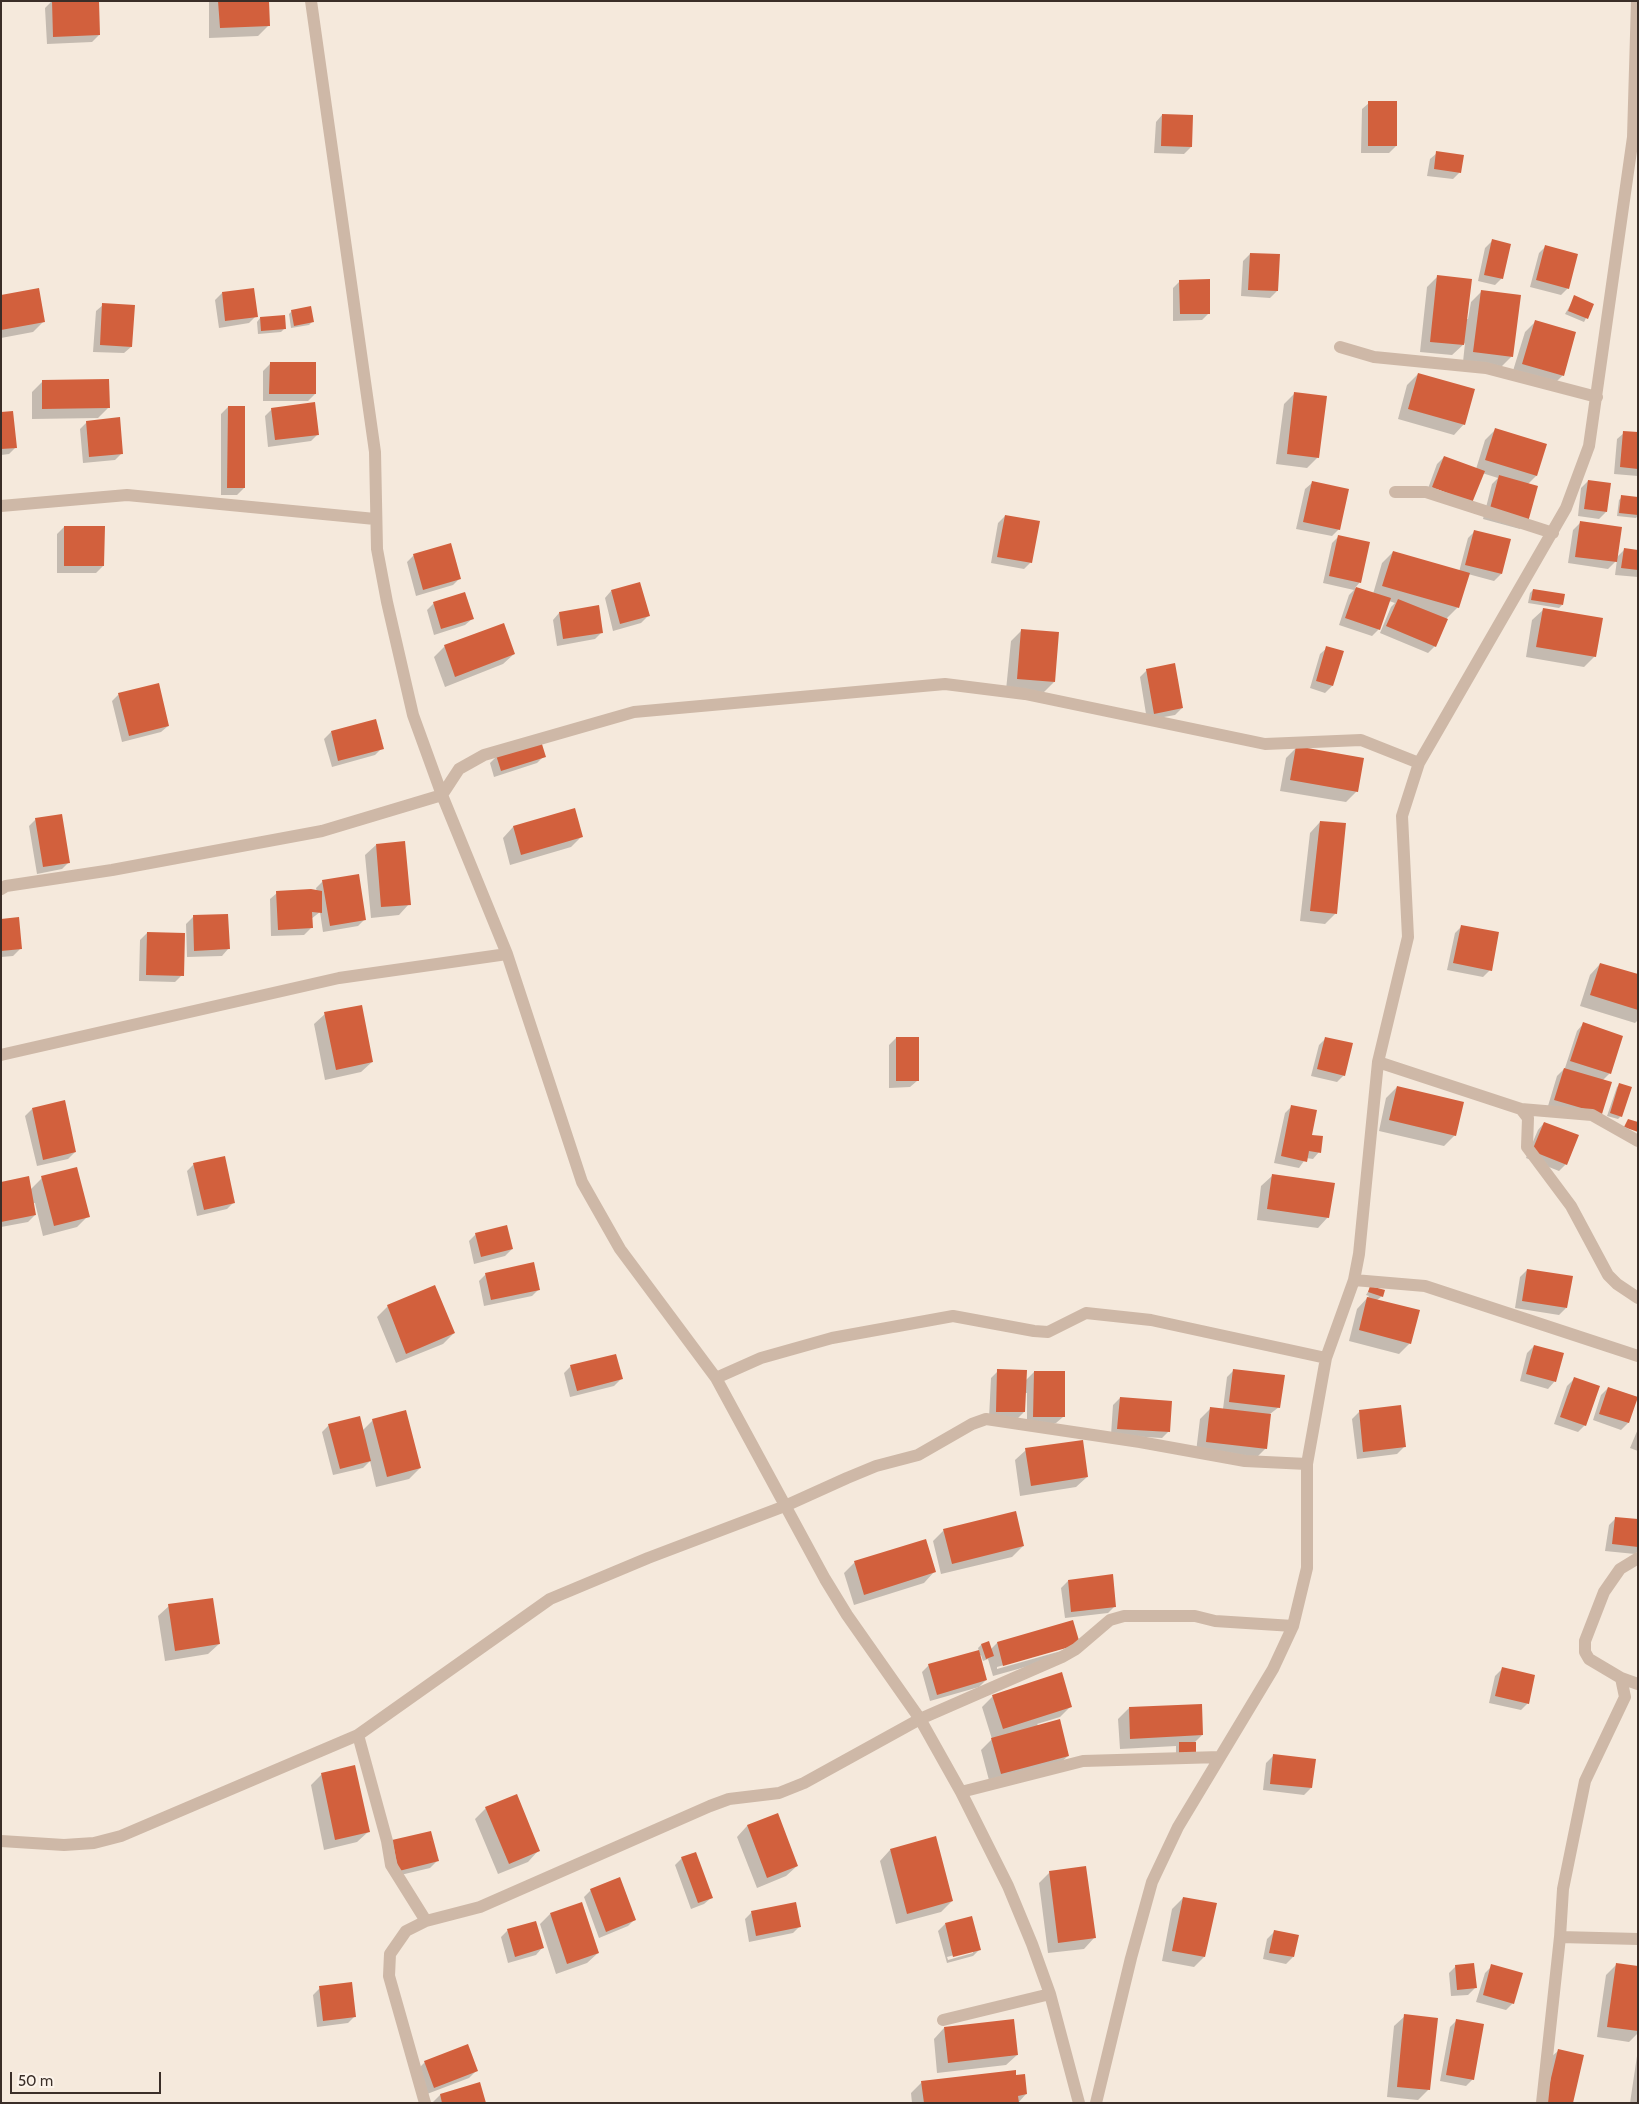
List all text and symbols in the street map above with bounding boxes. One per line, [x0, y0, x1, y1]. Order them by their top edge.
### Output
scale bar [12, 2062, 164, 2094]
text: 50 m [18, 2072, 53, 2090]

